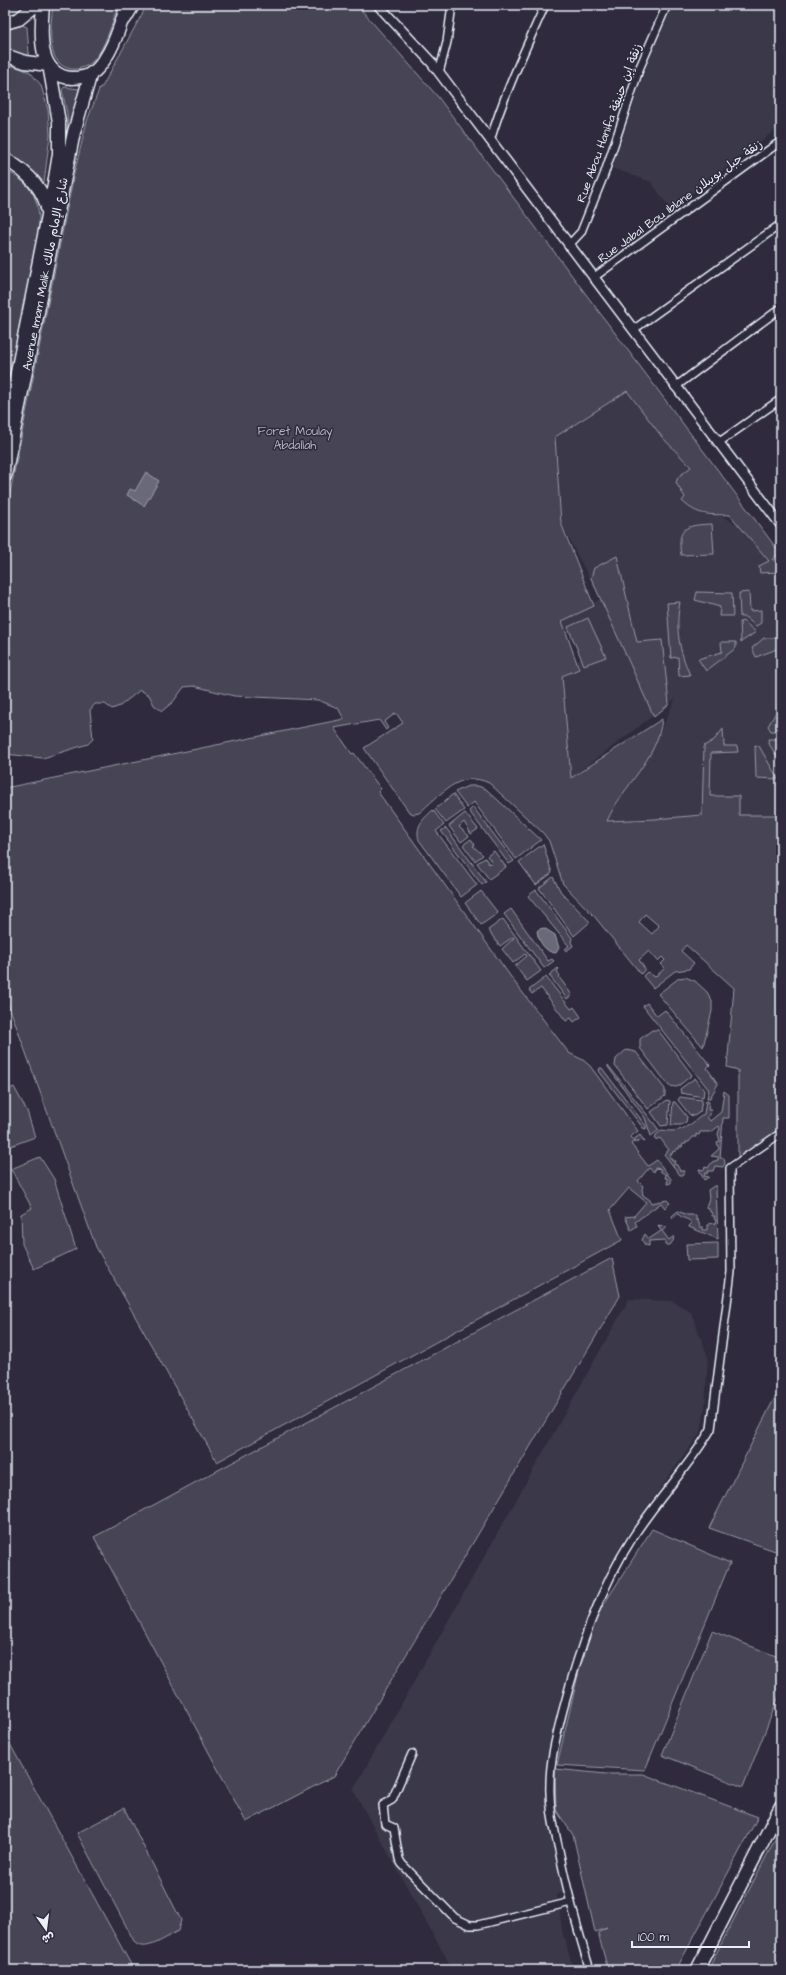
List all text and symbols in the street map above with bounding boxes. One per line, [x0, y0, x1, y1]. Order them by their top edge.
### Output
street label: Rue Abou Hanifa زنقة اٍبن حنيفة [573, 41, 646, 205]
street label: Rue Jabal Bou Iblane زنقة جبل بويبلان [595, 136, 766, 267]
street label: Avenue Imam Malik شارع الإمام مالك [18, 176, 73, 372]
park label: Foret Moulay Abdallah [257, 423, 333, 454]
north arrow [26, 1909, 66, 1949]
scale bar [632, 1923, 749, 1949]
text: ش [41, 1929, 56, 1947]
text: 100 m [638, 1929, 669, 1946]

